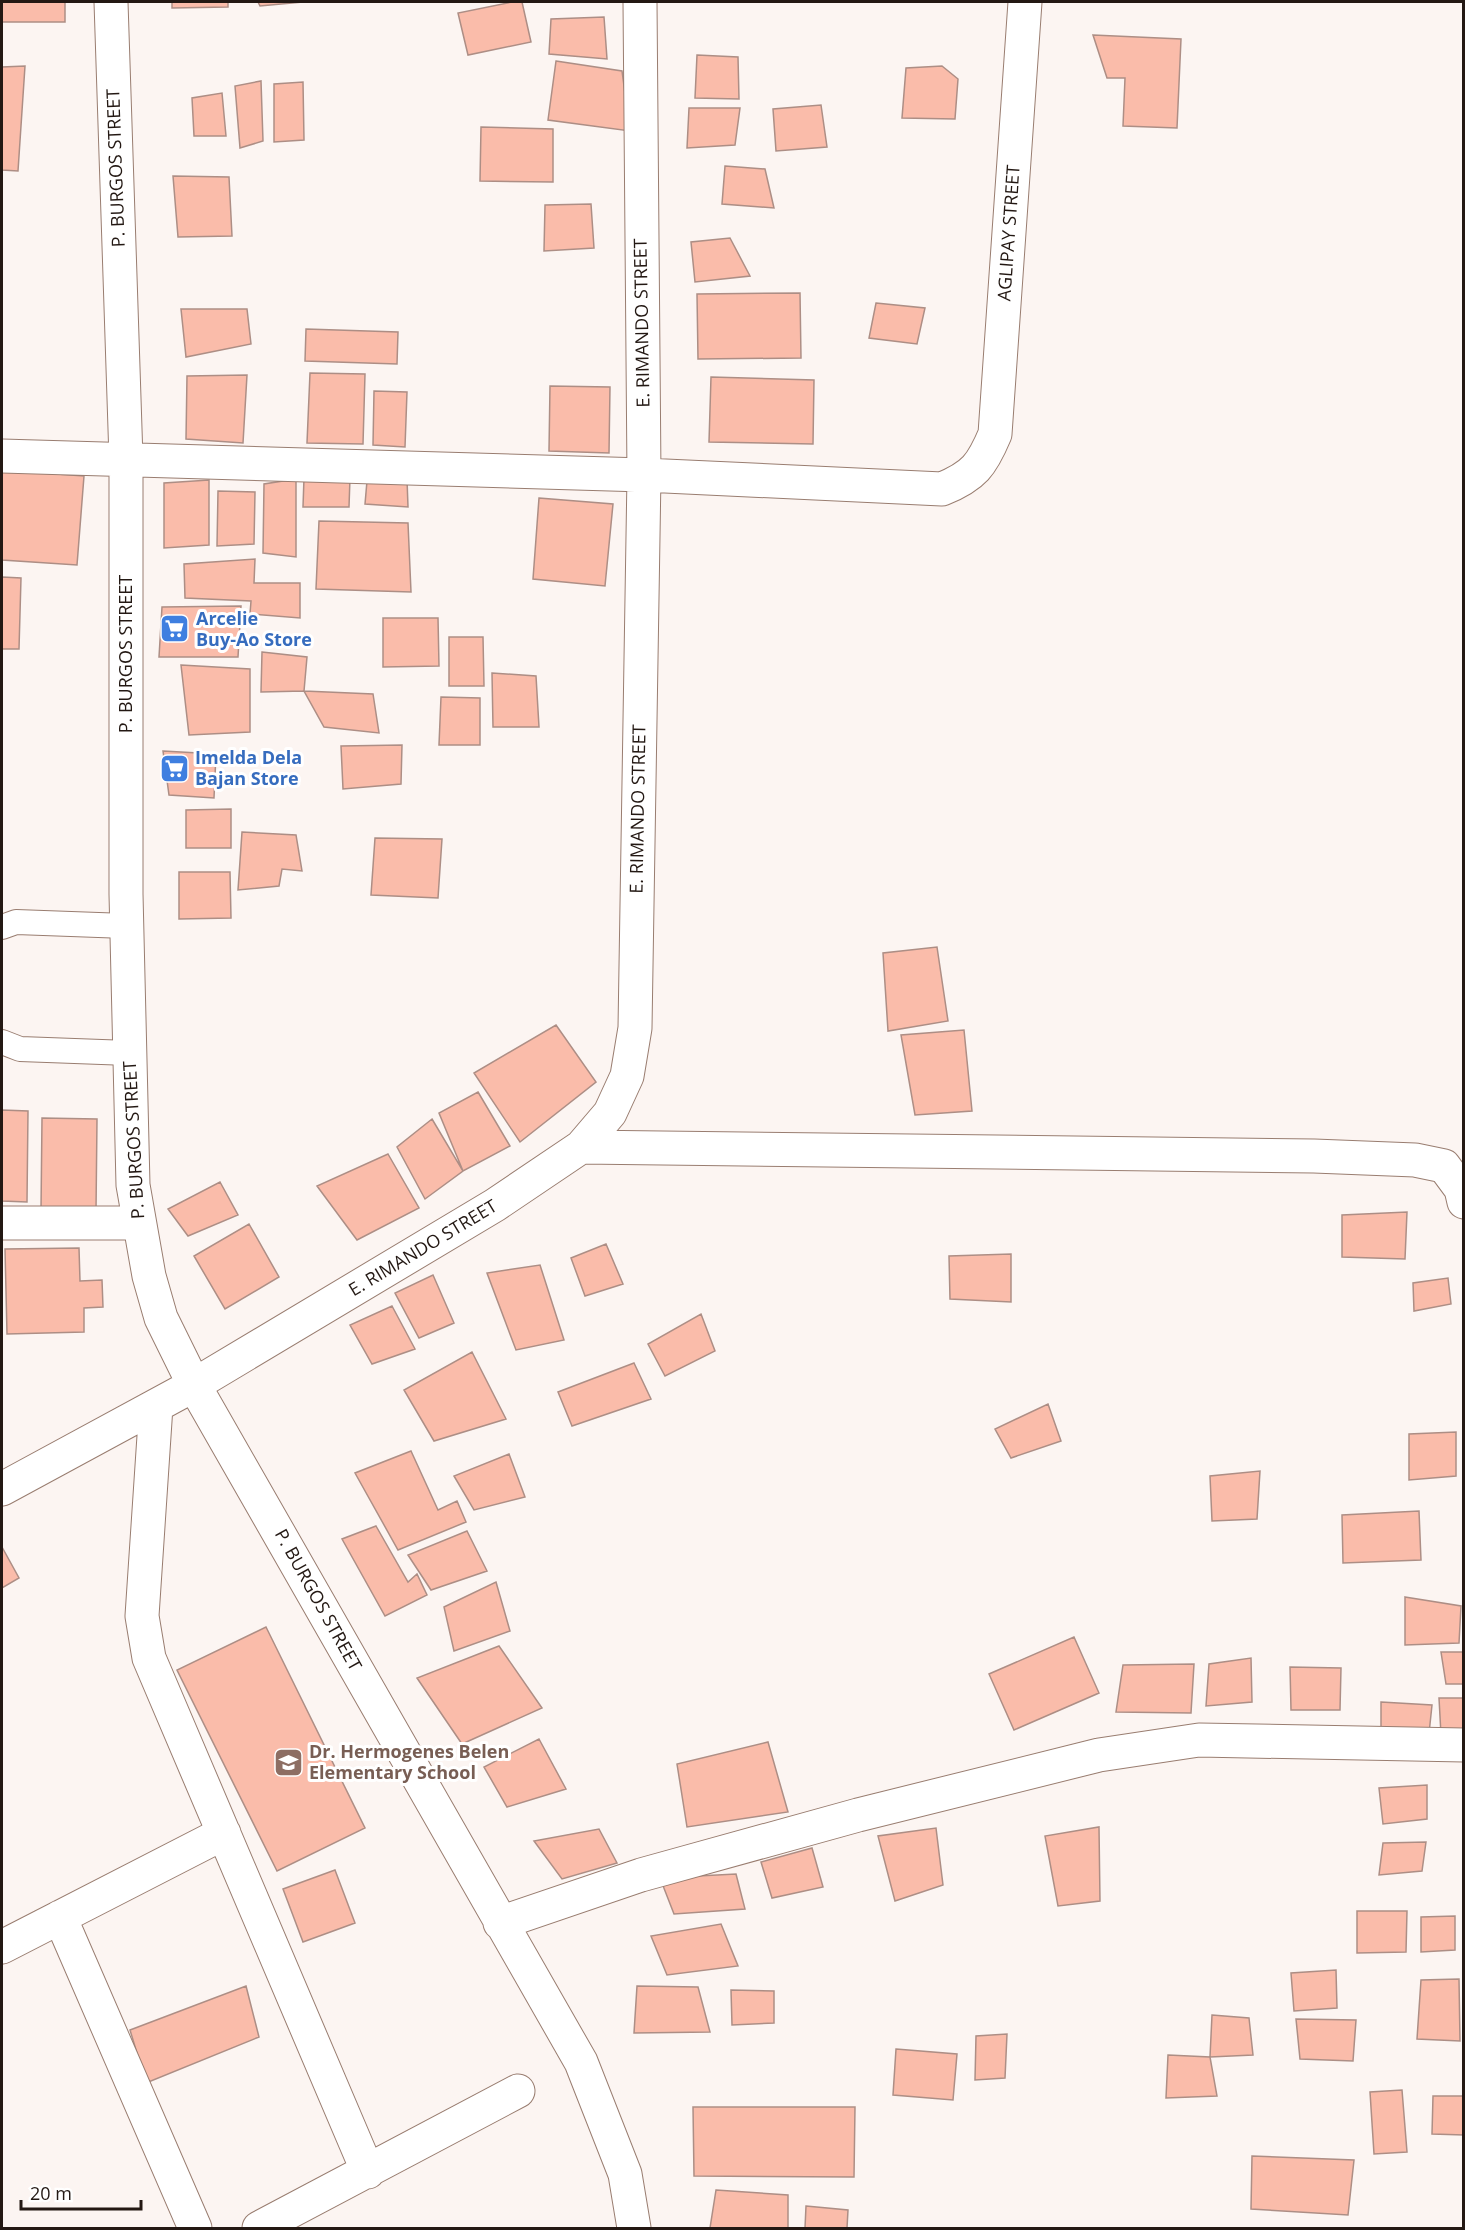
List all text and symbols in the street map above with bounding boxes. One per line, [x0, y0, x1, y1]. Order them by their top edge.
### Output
street label: P. BURGOS STREET [100, 88, 130, 248]
street label: AGLIPAY STREET [991, 164, 1025, 302]
street label: E. RIMANDO STREET [628, 238, 654, 408]
street label: P. BURGOS STREET [113, 575, 137, 733]
place label: Arcelie Buy-Ao Store [196, 606, 312, 651]
supermarket icon: Arcelie Buy-Ao Store [159, 613, 191, 645]
street label: E. RIMANDO STREET [624, 724, 650, 894]
place label: Imelda Dela Bajan Store [195, 745, 302, 790]
supermarket icon: Imelda Dela Bajan Store [158, 752, 190, 784]
street label: P. BURGOS STREET [117, 1060, 149, 1220]
street label: E. RIMANDO STREET [344, 1193, 501, 1301]
street label: P. BURGOS STREET [270, 1524, 368, 1675]
place label: Dr. Hermogenes Belen Elementary School [309, 1739, 509, 1784]
school or university icon: Dr. Hermogenes Belen Elementary School [272, 1746, 304, 1778]
scale bar [21, 2173, 141, 2211]
text: 20 m [30, 2181, 72, 2205]

